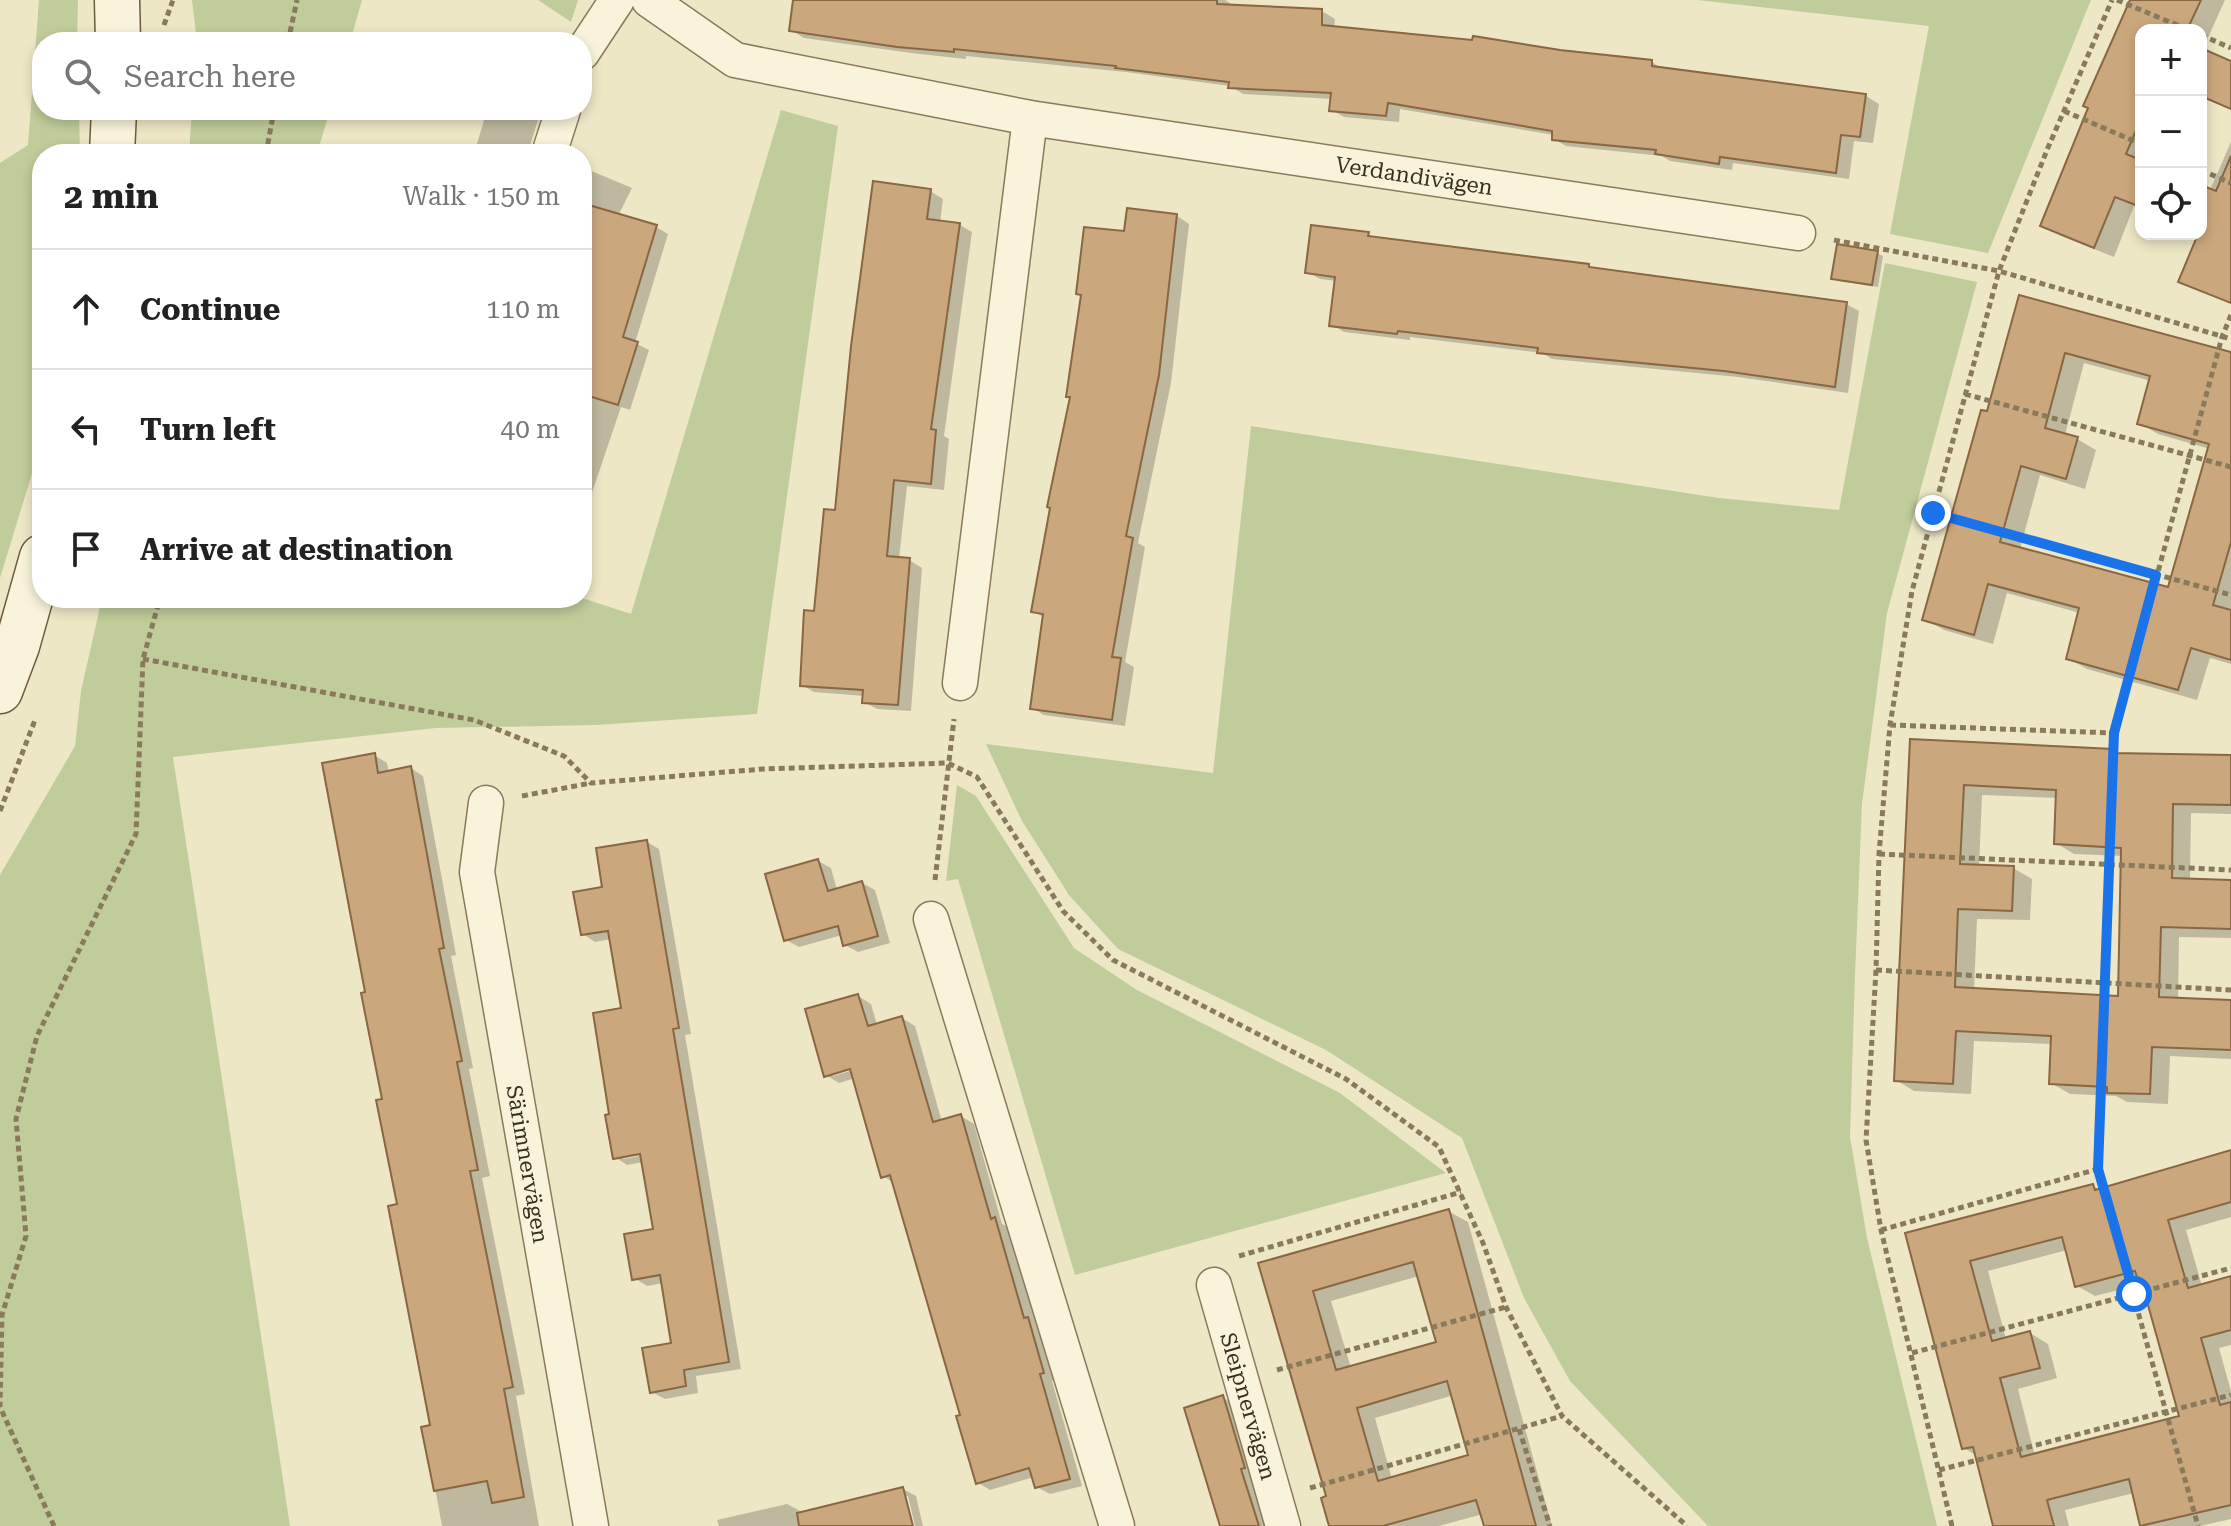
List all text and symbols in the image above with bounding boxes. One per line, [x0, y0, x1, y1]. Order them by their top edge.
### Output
map controls [2135, 24, 2207, 240]
button: + [2135, 24, 2207, 96]
search box [32, 32, 592, 120]
icon: search [60, 54, 104, 98]
text: Search here [124, 59, 296, 94]
button: − [2135, 96, 2207, 168]
street label: Verdandivägen [1334, 151, 1495, 200]
button: locate [2135, 168, 2207, 240]
text: 2 min [64, 176, 159, 216]
text: Walk · 150 m [402, 181, 560, 211]
icon: ahead [64, 287, 108, 331]
text: Continue [140, 292, 280, 327]
text: 110 m [486, 294, 560, 324]
icon: left [64, 407, 108, 451]
text: Turn left [140, 412, 276, 447]
text: 40 m [501, 414, 560, 444]
route end [1915, 495, 1951, 531]
icon: arrive [64, 527, 108, 571]
text: Arrive at destination [140, 532, 453, 567]
street label: Särimnervägen [502, 1083, 554, 1245]
route start [2116, 1276, 2152, 1312]
street label: Sleipnervägen [1216, 1329, 1282, 1483]

